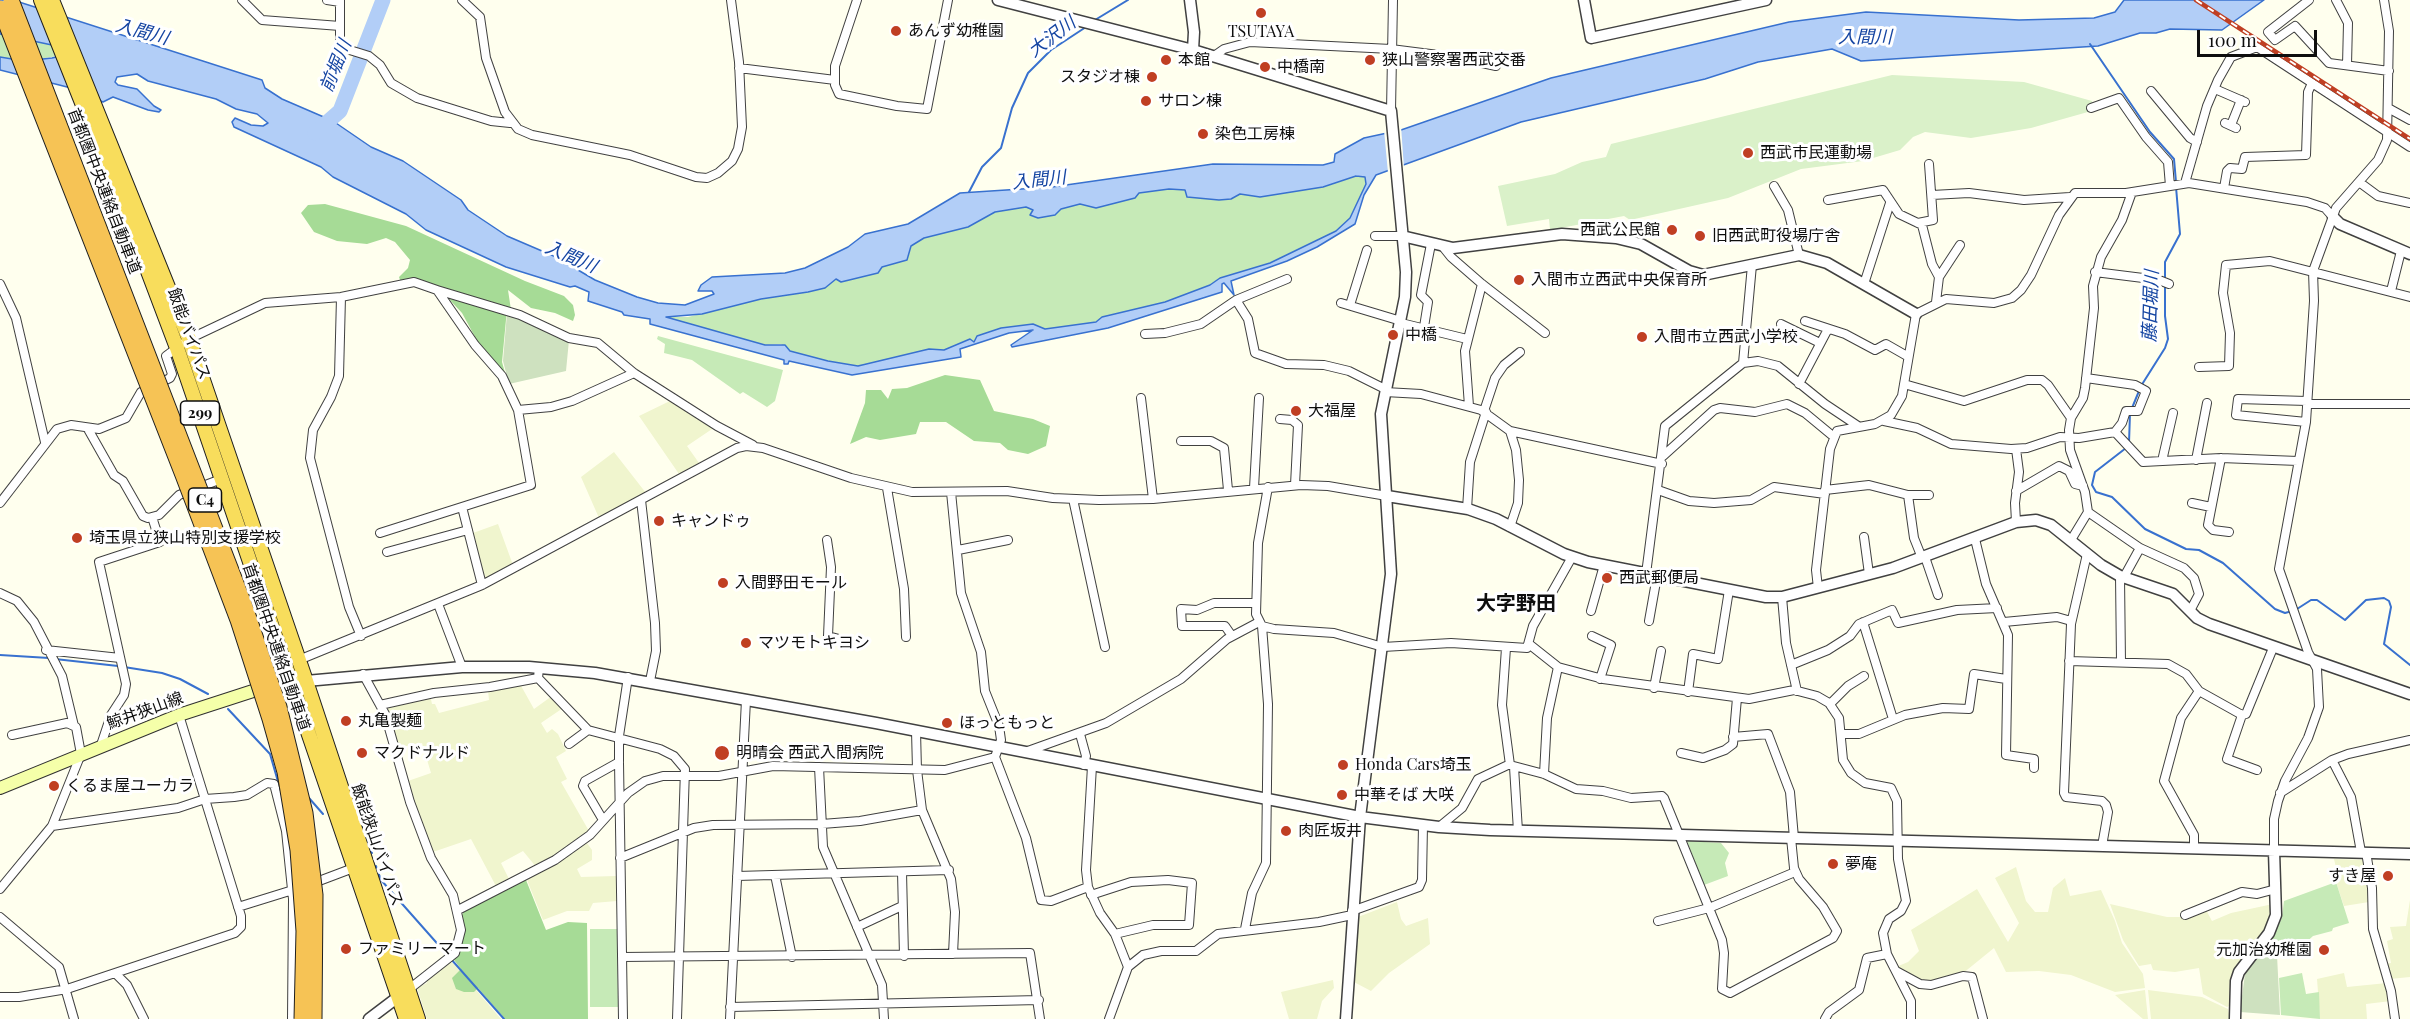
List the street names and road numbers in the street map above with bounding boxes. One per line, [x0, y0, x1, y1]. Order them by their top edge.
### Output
street label: 首都圏中央連絡自動車道 [64, 105, 144, 277]
street label: 飯能バイパス [164, 286, 214, 382]
road number: 299 [180, 401, 220, 425]
road number: C4 [188, 488, 222, 512]
street label: 首都圏中央連絡自動車道 [238, 561, 314, 733]
street label: 鯨井狭山線 [104, 688, 186, 734]
street label: 飯能狭山バイパス [347, 781, 407, 909]

